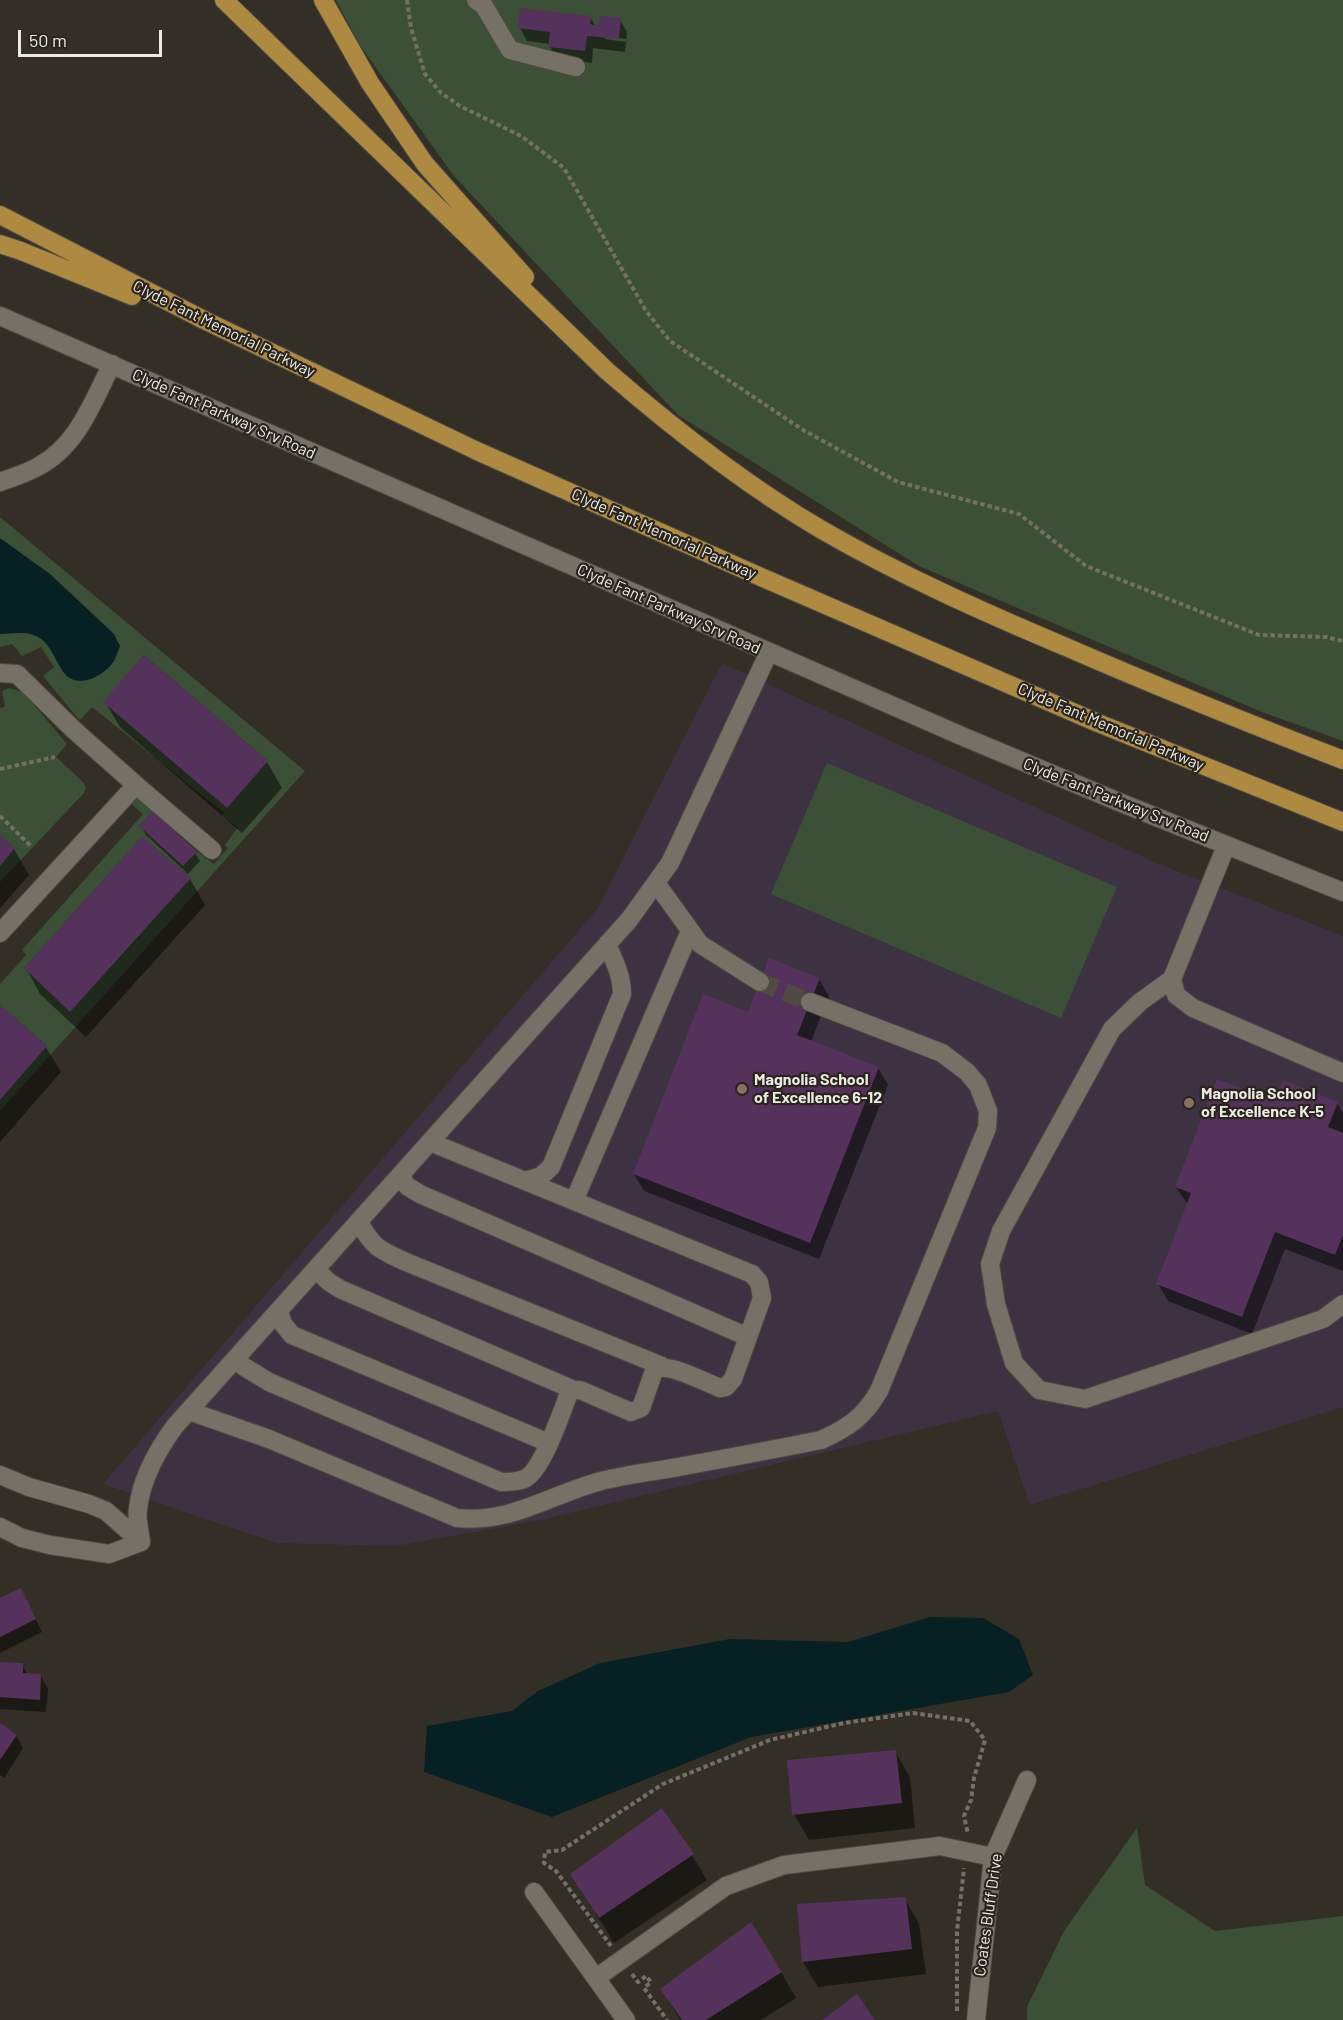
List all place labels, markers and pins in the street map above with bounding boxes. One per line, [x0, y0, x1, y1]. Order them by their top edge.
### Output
place label: Magnolia School of Excellence 6-12 [754, 1070, 882, 1108]
marker: Magnolia School of Excellence 6-12 [735, 1082, 749, 1096]
place label: Magnolia School of Excellence K-5 [1201, 1084, 1324, 1122]
marker: Magnolia School of Excellence K-5 [1182, 1096, 1196, 1110]

